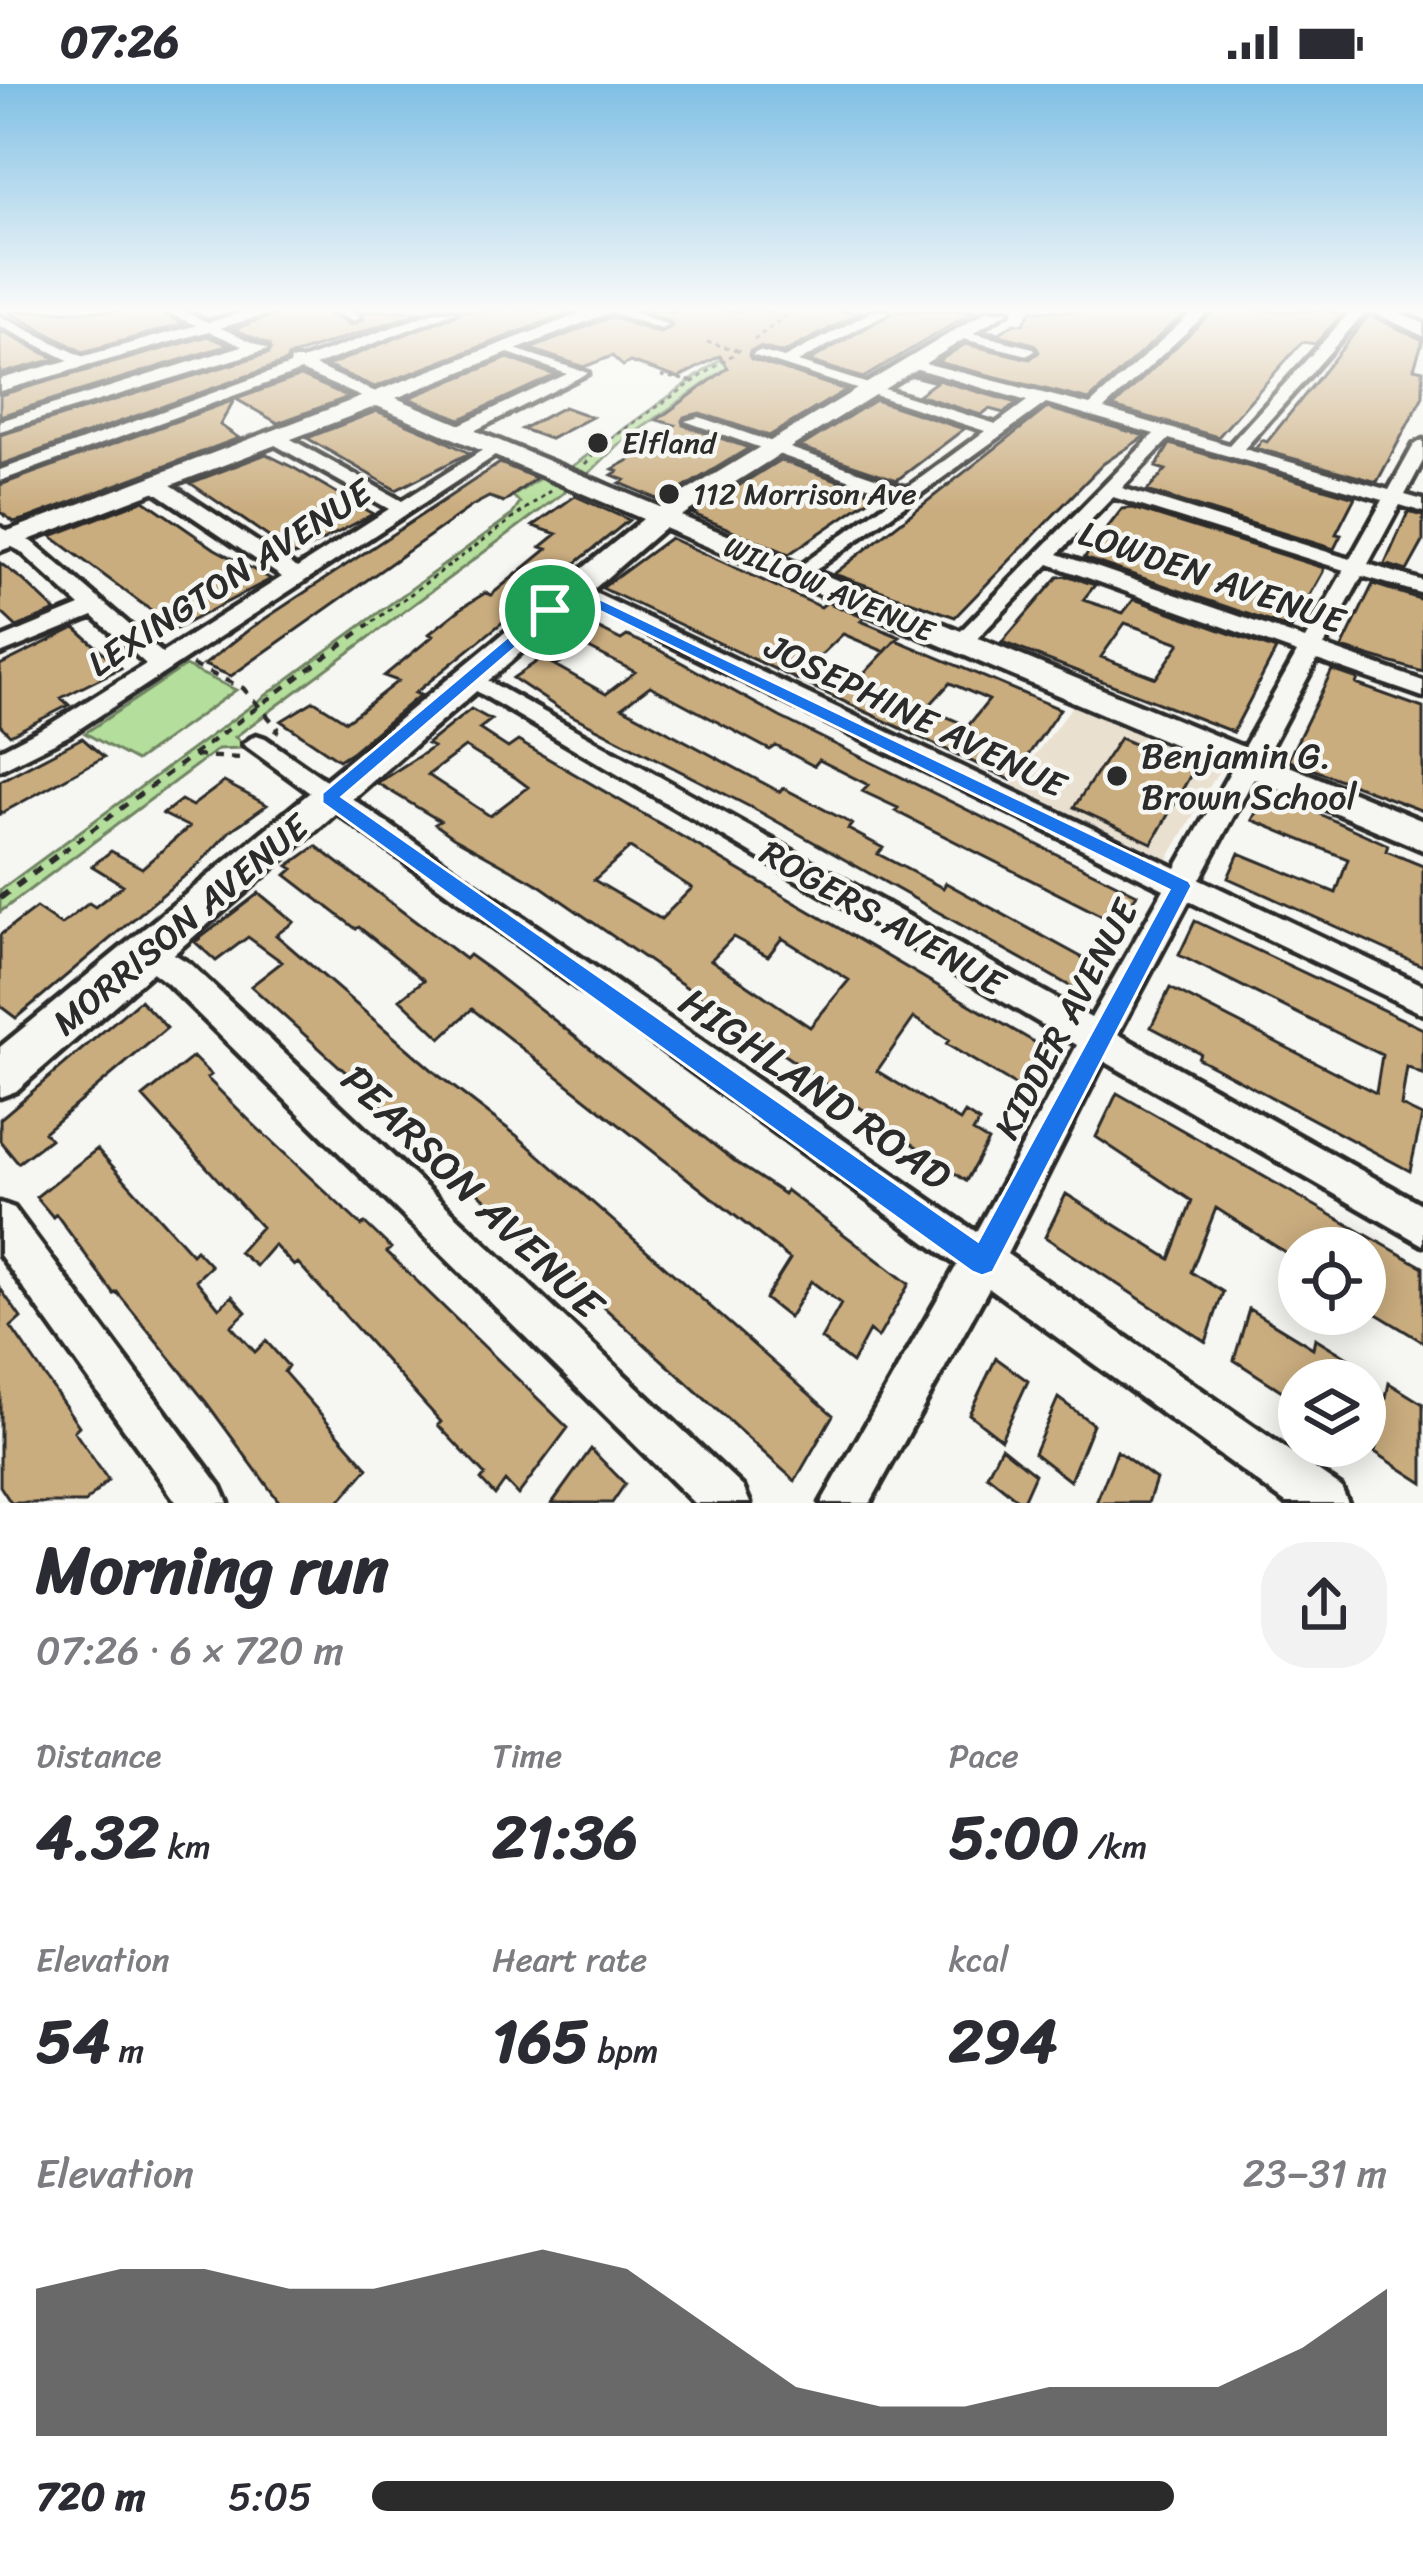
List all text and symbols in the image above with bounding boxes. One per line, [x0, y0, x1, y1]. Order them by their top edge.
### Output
text: 07:26 [60, 2, 179, 82]
place label: Elfland [622, 416, 718, 470]
marker: Elfland [585, 430, 611, 456]
street label: LEXINGTON AVENUE [74, 460, 387, 694]
place label: 112 Morrison Ave [693, 467, 917, 521]
marker: 112 Morrison Ave [656, 481, 682, 507]
street label: LOWDEN AVENUE [1070, 501, 1355, 653]
street label: WILLOW AVENUE [715, 520, 945, 659]
pin [499, 559, 601, 661]
icon: arrive [517, 577, 583, 643]
street label: JOSEPHINE AVENUE [752, 614, 1079, 817]
place label: Benjamin G. Brown School [1141, 724, 1358, 829]
marker: Benjamin G. Brown School [1104, 763, 1130, 789]
street label: MORRISON AVENUE [37, 796, 325, 1052]
street label: ROGERS AVENUE [748, 822, 1019, 1015]
street label: KIDDER AVENUE [976, 886, 1157, 1151]
street label: HIGHLAND ROAD [663, 967, 968, 1211]
street label: PEARSON AVENUE [323, 1045, 624, 1340]
map controls [1278, 1227, 1386, 1467]
button: locate [1278, 1227, 1386, 1335]
button: layers [1278, 1359, 1386, 1467]
text: Morning run [36, 1512, 389, 1629]
button: share [1261, 1542, 1387, 1668]
text: 07:26 · 6 × 720 m [36, 1616, 344, 1685]
text: Distance [36, 1727, 161, 1785]
text: Time [492, 1727, 562, 1785]
text: Pace [949, 1727, 1019, 1785]
text: 4.32 [36, 1785, 159, 1891]
text: 21:36 [492, 1785, 638, 1891]
text: 5:00 [949, 1785, 1079, 1891]
text: km [159, 1818, 211, 1876]
text: /km [1079, 1818, 1147, 1876]
text: Elevation [36, 1931, 170, 1989]
text: Heart rate [492, 1931, 647, 1989]
text: kcal [949, 1931, 1009, 1989]
text: 54 [36, 1989, 110, 2095]
text: 165 [492, 1989, 589, 2095]
text: 294 [949, 1989, 1058, 2095]
text: m [110, 2022, 144, 2080]
text: bpm [589, 2022, 658, 2080]
text: Elevation [36, 2139, 194, 2208]
text: 23–31 m [1243, 2139, 1387, 2208]
text: 720 m [36, 2462, 146, 2531]
text: 5:05 [228, 2462, 312, 2531]

